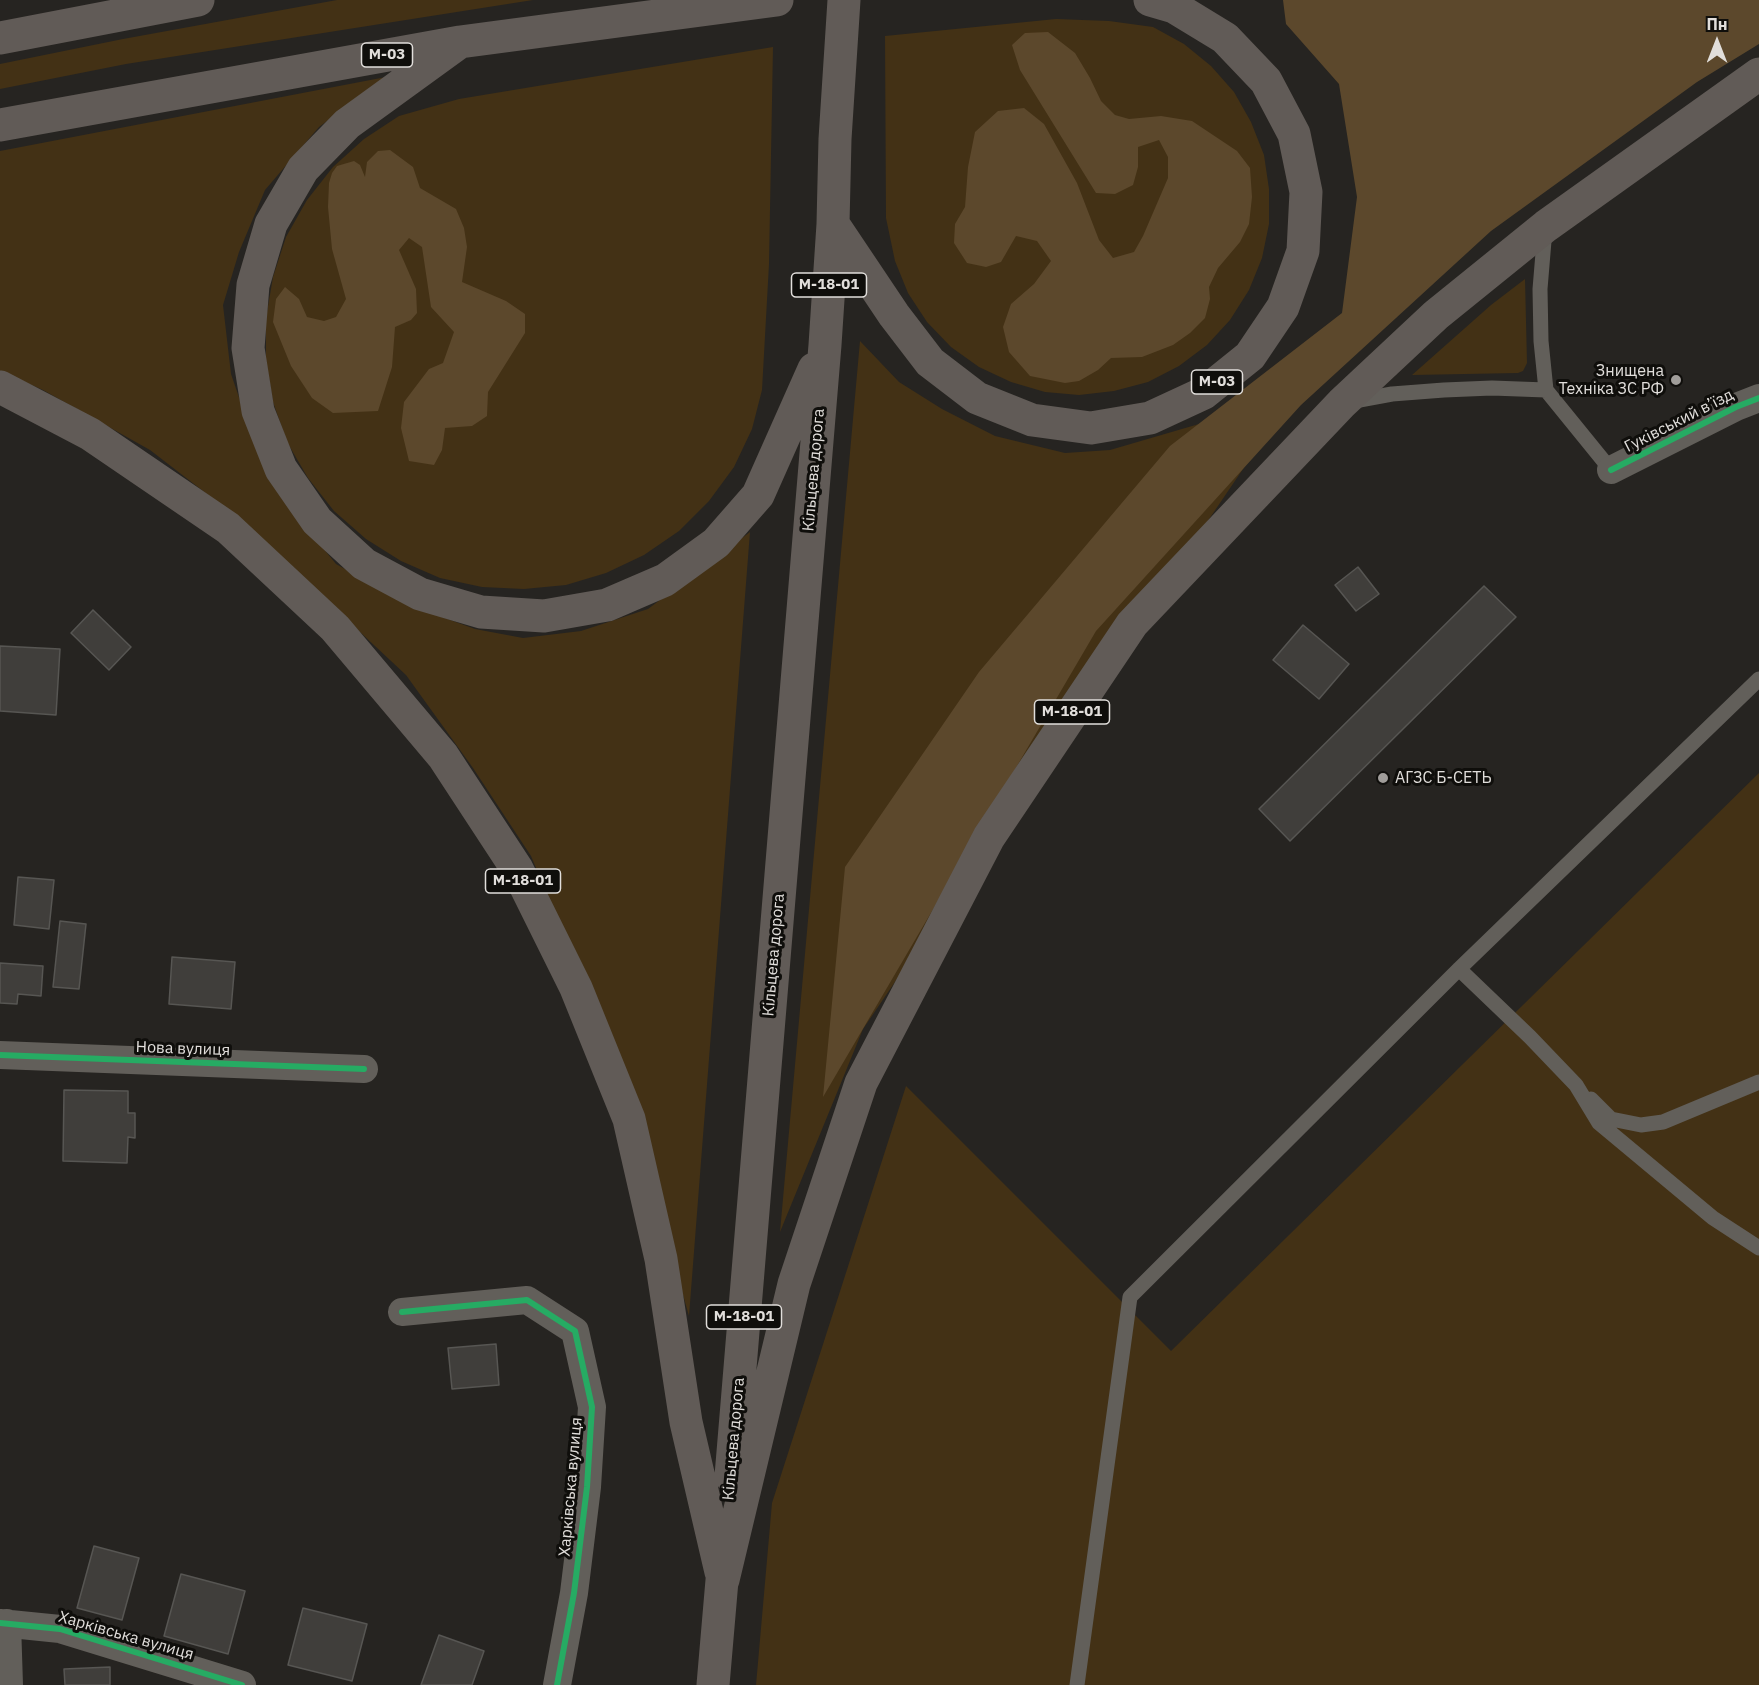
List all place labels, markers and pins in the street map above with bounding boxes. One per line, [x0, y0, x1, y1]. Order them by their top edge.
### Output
place label: Знищена Техніка ЗС РФ [1558, 361, 1664, 399]
marker: Знищена Техніка ЗС РФ [1669, 373, 1683, 387]
place label: АГЗС Б-СЕТЬ [1395, 768, 1492, 788]
marker: АГЗС Б-СЕТЬ [1376, 771, 1390, 785]

